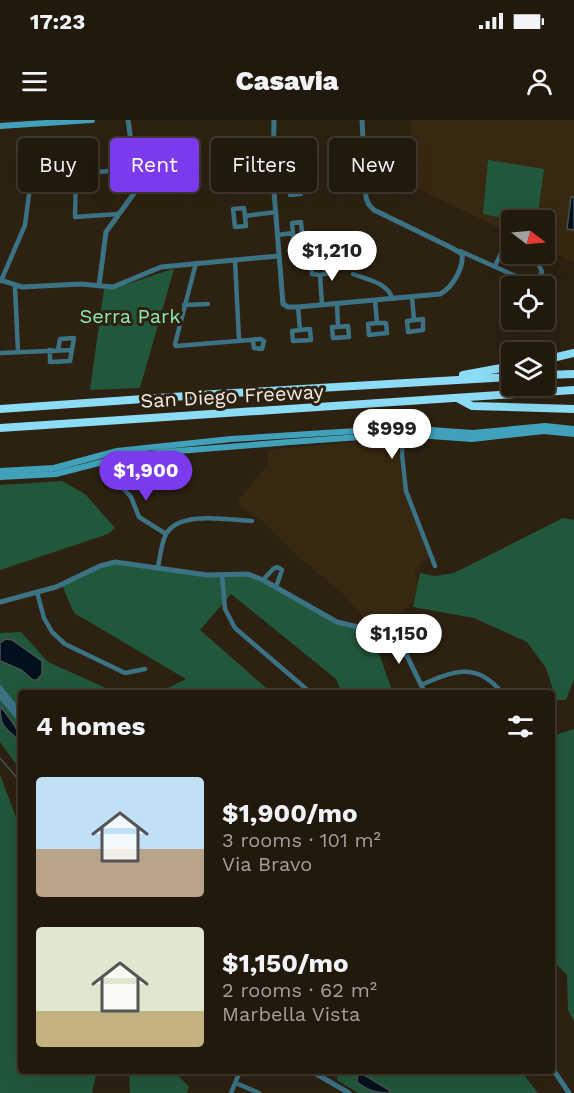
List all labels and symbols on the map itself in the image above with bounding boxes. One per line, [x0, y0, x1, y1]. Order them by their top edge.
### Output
north arrow [501, 210, 555, 264]
pin: $1,210 [283, 231, 381, 282]
park label: Serra Park [79, 304, 181, 328]
street label: San Diego Freeway [140, 379, 325, 413]
pin: $999 [356, 409, 428, 460]
pin: $1,900 [97, 451, 195, 502]
pin: $1,150 [350, 614, 448, 665]

